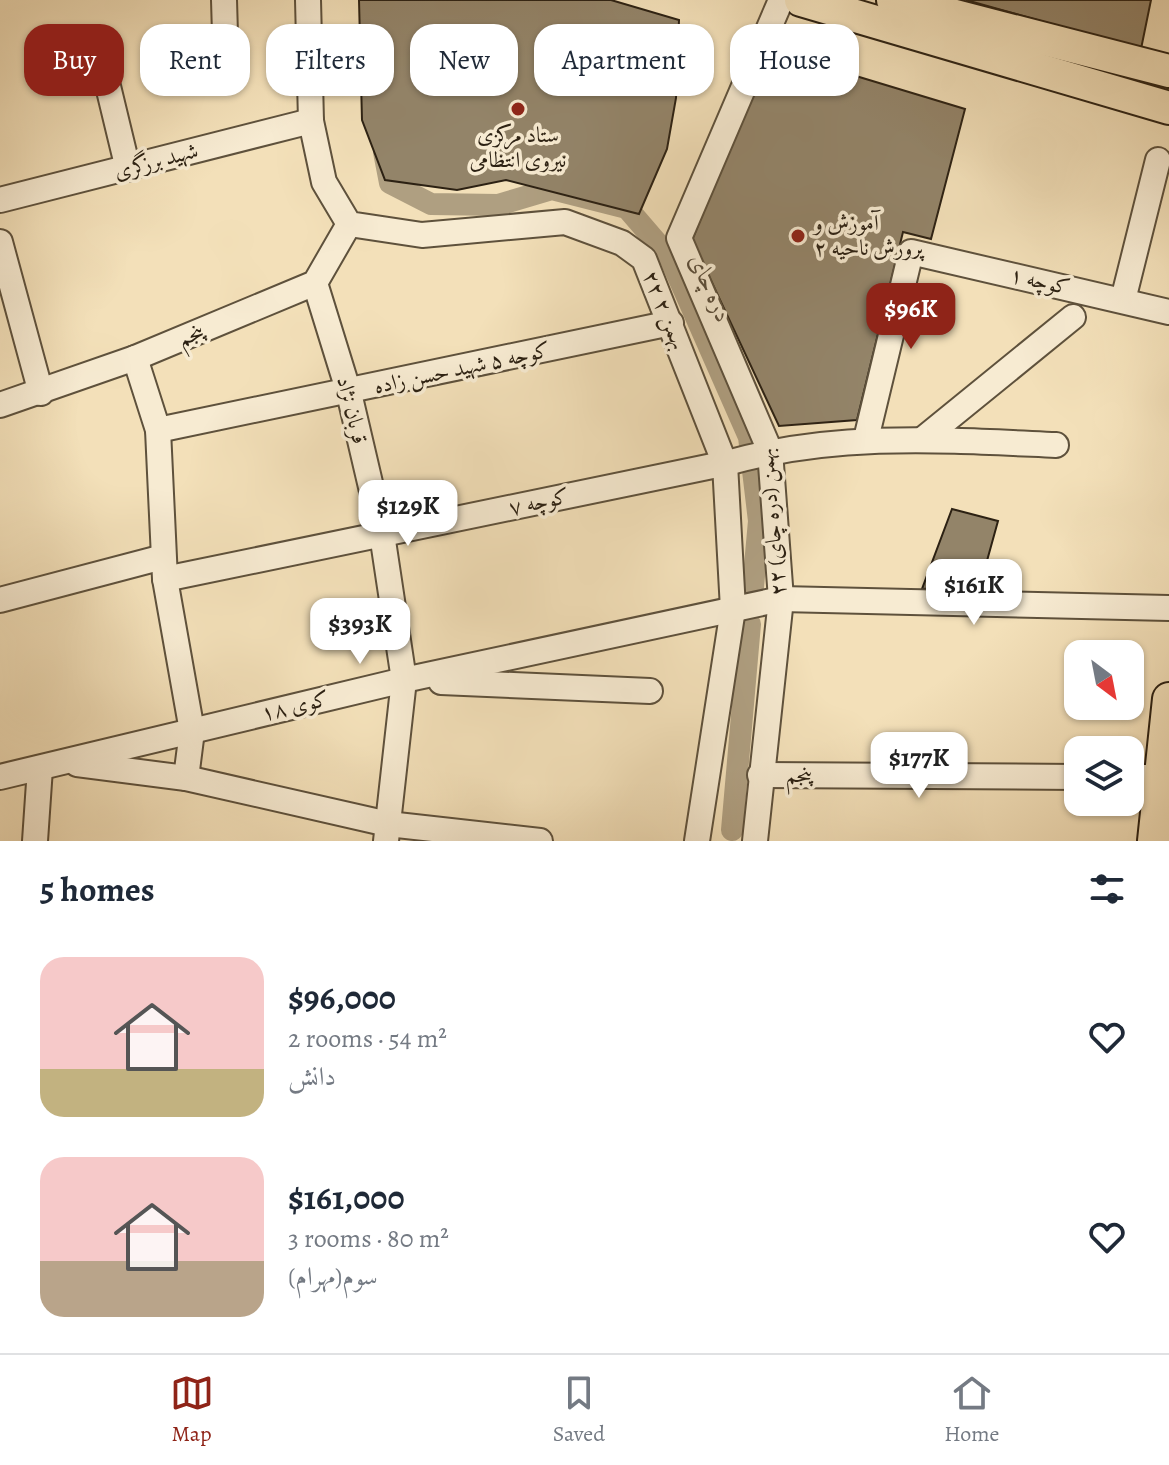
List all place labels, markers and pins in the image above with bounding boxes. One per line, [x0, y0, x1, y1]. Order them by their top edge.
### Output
marker: ستاد مرکزی نیروی انتظامی [509, 100, 527, 118]
place label: ستاد مرکزی نیروی انتظامی [470, 120, 566, 175]
place label: آموزش و پرورش ناحیه ۲ [812, 208, 925, 263]
marker: آموزش و پرورش ناحیه ۲ [789, 227, 807, 245]
pin: $96K [864, 283, 958, 351]
pin: $129K [352, 480, 464, 548]
pin: $161K [918, 559, 1030, 627]
pin: $393K [304, 598, 416, 666]
pin: $177K [863, 732, 975, 800]

